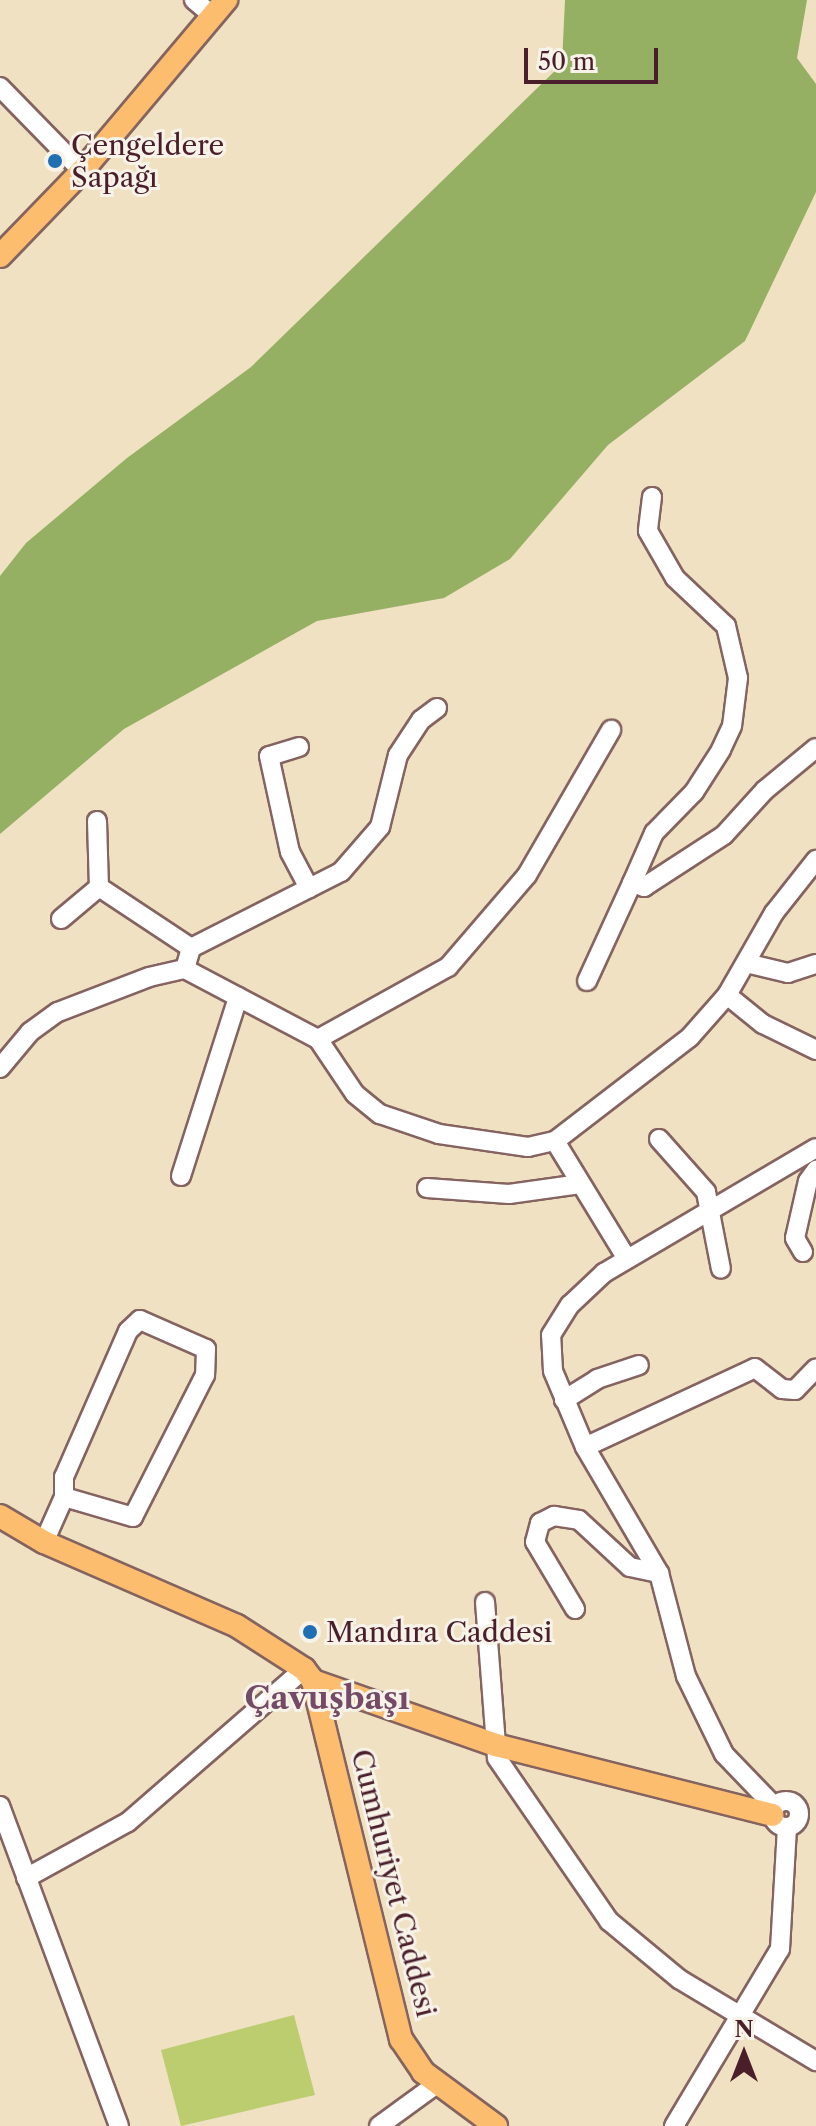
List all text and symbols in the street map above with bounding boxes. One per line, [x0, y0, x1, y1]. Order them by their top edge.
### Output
scale bar [528, 32, 662, 82]
text: 50 m [538, 47, 595, 76]
place label: Çengeldere Sapağı [71, 128, 224, 194]
marker: Çengeldere Sapağı [46, 152, 64, 170]
place label: Mandıra Caddesi [326, 1615, 553, 1649]
marker: Mandıra Caddesi [301, 1623, 319, 1641]
district label: Çavuşbaşı [245, 1679, 409, 1717]
street label: Cumhuriyet Caddesi [345, 1746, 443, 2020]
north arrow [704, 2014, 784, 2094]
text: N [734, 2016, 754, 2043]

